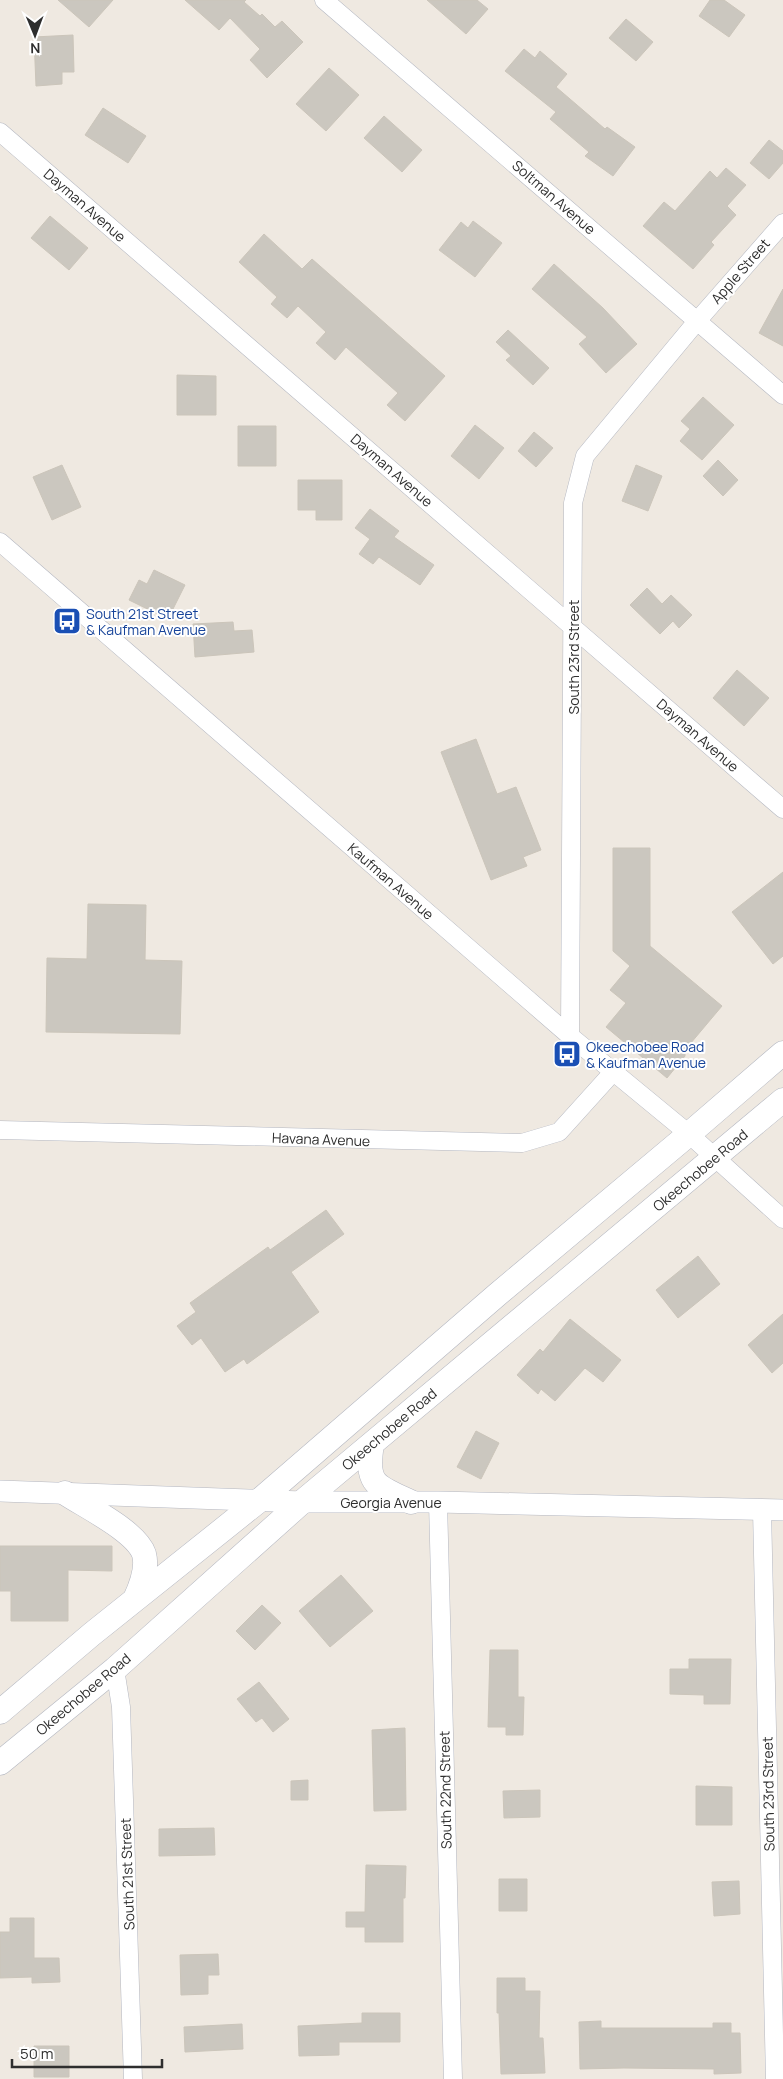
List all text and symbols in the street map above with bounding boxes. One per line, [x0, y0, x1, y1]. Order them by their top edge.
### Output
north arrow [10, 10, 60, 60]
text: N [30, 39, 40, 58]
street label: Soltman Avenue [508, 156, 600, 238]
street label: Dayman Avenue [40, 164, 130, 246]
street label: Apple Street [706, 234, 774, 308]
street label: Dayman Avenue [347, 429, 437, 511]
street label: South 23rd Street [564, 599, 583, 714]
place label: South 21st Street & Kaufman Avenue [86, 604, 206, 639]
bus stop icon: South 21st Street & Kaufman Avenue [52, 606, 82, 636]
street label: Dayman Avenue [653, 694, 743, 776]
street label: Kaufman Avenue [344, 838, 438, 924]
place label: Okeechobee Road & Kaufman Avenue [586, 1037, 706, 1072]
bus stop icon: Okeechobee Road & Kaufman Avenue [552, 1039, 582, 1069]
street label: Okeechobee Road [649, 1125, 751, 1215]
street label: Havana Avenue [272, 1128, 370, 1150]
street label: Okeechobee Road [338, 1384, 440, 1474]
street label: Georgia Avenue [340, 1493, 442, 1512]
street label: Okeechobee Road [32, 1649, 134, 1739]
street label: South 22nd Street [434, 1730, 456, 1849]
street label: South 23rd Street [757, 1736, 779, 1852]
street label: South 21st Street [116, 1817, 138, 1930]
scale bar [12, 2036, 162, 2068]
text: 50 m [20, 2043, 54, 2064]

